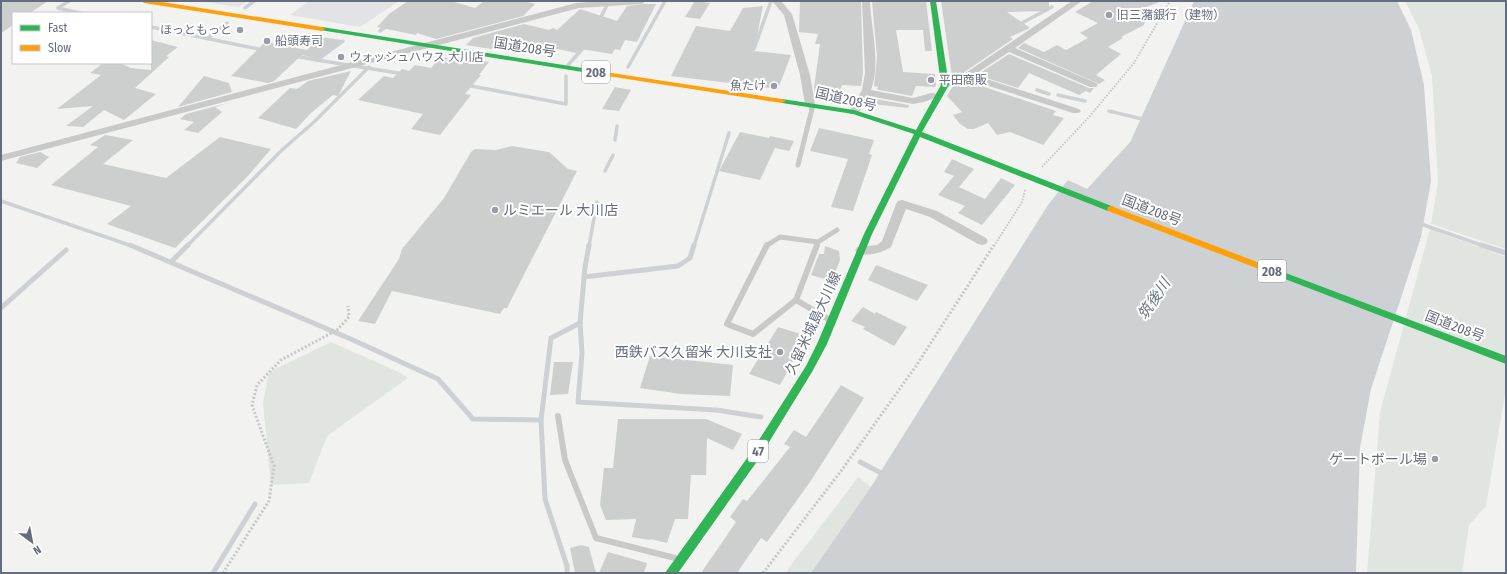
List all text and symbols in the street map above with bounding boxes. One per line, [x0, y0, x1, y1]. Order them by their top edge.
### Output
place label: 旧三潴銀行（建物） [1117, 8, 1225, 22]
marker: 旧三潴銀行（建物） [1104, 10, 1114, 20]
legend [12, 12, 152, 64]
text: Fast [48, 21, 67, 35]
place label: ほっともっと [160, 23, 232, 37]
marker: ほっともっと [235, 25, 245, 35]
place label: 船頭寿司 [275, 34, 323, 48]
street label: 国道208号 [493, 34, 557, 61]
marker: 船頭寿司 [262, 36, 272, 46]
text: Slow [48, 41, 71, 55]
place label: ウォッシュハウス 大川店 [349, 50, 484, 64]
marker: ウォッシュハウス 大川店 [336, 52, 346, 62]
road number: 208 [582, 61, 610, 83]
place label: 平田商販 [939, 73, 987, 87]
marker: 平田商販 [926, 75, 936, 85]
place label: 魚たけ [730, 79, 766, 93]
marker: 魚たけ [769, 81, 779, 91]
street label: 国道208号 [814, 84, 878, 115]
street label: 国道208号 [1120, 191, 1184, 230]
place label: ルミエール 大川店 [503, 202, 618, 219]
marker: ルミエール 大川店 [490, 205, 500, 215]
road number: 208 [1258, 260, 1286, 282]
street label: 久留米城島大川線 [782, 269, 845, 378]
water label: 筑後川 [1134, 274, 1175, 323]
street label: 国道208号 [1423, 307, 1487, 346]
place label: 西鉄バス久留米 大川支社 [615, 344, 772, 361]
marker: 西鉄バス久留米 大川支社 [775, 347, 785, 357]
road number: 47 [748, 440, 768, 462]
place label: ゲートボール場 [1329, 451, 1427, 468]
marker: ゲートボール場 [1430, 454, 1440, 464]
north arrow [12, 522, 52, 562]
text: N [31, 543, 43, 557]

